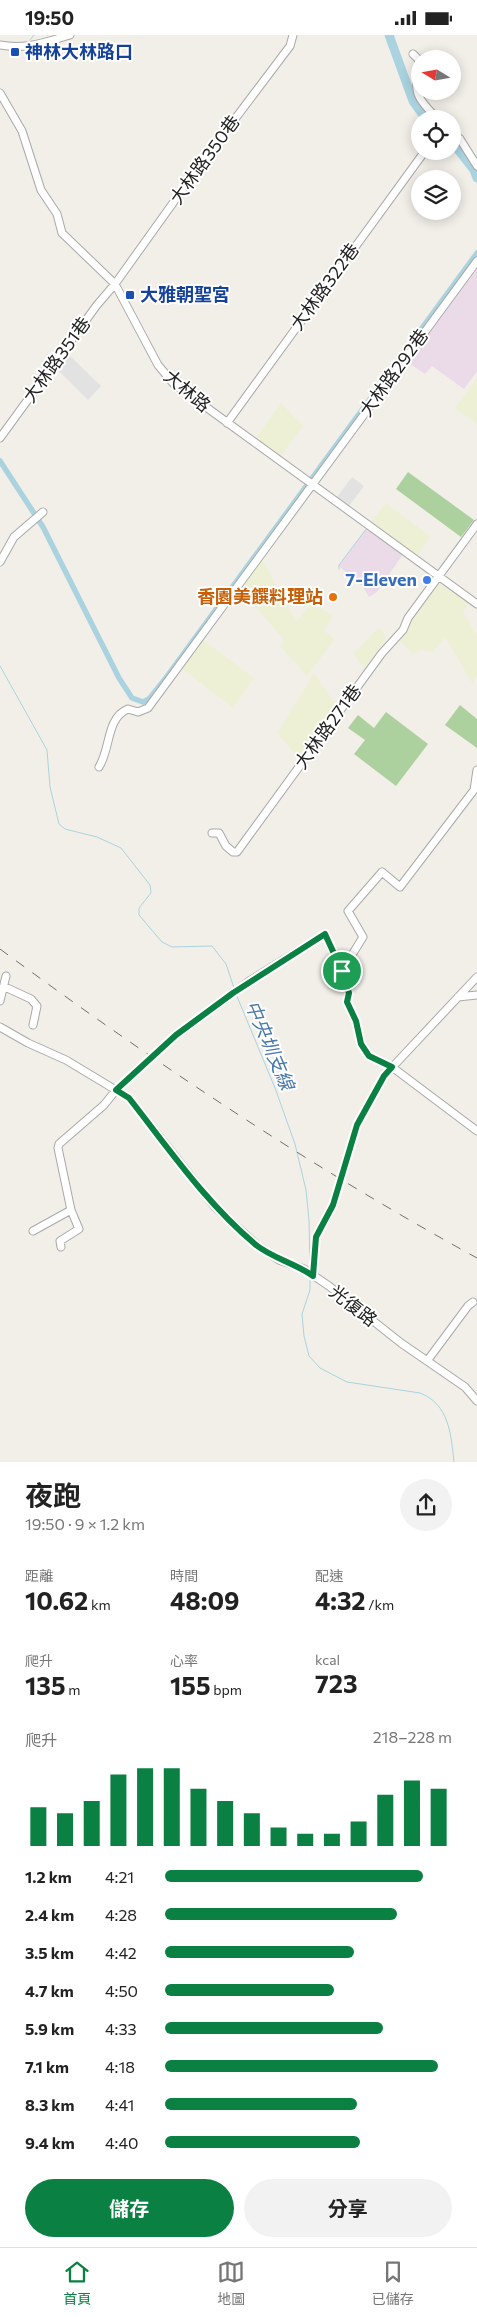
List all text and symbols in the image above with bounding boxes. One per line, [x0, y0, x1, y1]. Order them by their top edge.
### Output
text: 19:50 [25, 6, 74, 29]
place label: 神林大林路口 [25, 40, 133, 62]
marker: 神林大林路口 [9, 46, 21, 58]
north arrow [411, 50, 461, 100]
map controls [411, 50, 461, 220]
button: locate [411, 110, 461, 160]
street label: 大林路350巷 [165, 111, 244, 208]
button: layers [411, 170, 461, 220]
street label: 大林路322巷 [285, 239, 363, 334]
place label: 大雅朝聖宮 [140, 283, 230, 305]
marker: 大雅朝聖宮 [124, 289, 136, 301]
street label: 大林路351巷 [18, 312, 95, 406]
street label: 大林路292巷 [354, 324, 432, 420]
street label: 大林路 [160, 364, 215, 416]
place label: 7-Eleven [345, 568, 417, 590]
marker: 7-Eleven [421, 574, 433, 586]
place label: 香園美饌料理站 [197, 585, 323, 607]
marker: 香園美饌料理站 [327, 591, 339, 603]
street label: 大林路271巷 [289, 680, 365, 773]
pin [321, 950, 363, 992]
icon: arrive [328, 957, 356, 985]
water label: 中央圳支線 [241, 997, 300, 1095]
street label: 光復路 [326, 1280, 382, 1331]
text: 夜跑 [25, 1478, 81, 1512]
button: share [400, 1479, 452, 1531]
text: 19:50 · 9 × 1.2 km [25, 1514, 145, 1533]
text: 距離 [25, 1567, 53, 1584]
text: 時間 [170, 1567, 198, 1584]
text: 配速 [315, 1567, 343, 1584]
text: 10.62 [25, 1585, 88, 1615]
text: 48:09 [170, 1585, 239, 1615]
text: 4:32 [315, 1585, 366, 1615]
text: km [88, 1596, 111, 1613]
text: /km [366, 1596, 394, 1613]
text: kcal [315, 1651, 340, 1668]
text: 爬升 [25, 1652, 53, 1669]
text: 心率 [170, 1652, 198, 1669]
text: 723 [315, 1668, 358, 1698]
text: 135 [25, 1670, 65, 1700]
text: 155 [170, 1670, 210, 1700]
text: m [65, 1681, 80, 1698]
text: bpm [210, 1681, 242, 1698]
text: 218–228 m [373, 1727, 452, 1746]
text: 爬升 [25, 1730, 57, 1749]
text: 1.2 km [25, 1867, 72, 1886]
text: 4:21 [105, 1867, 134, 1886]
text: 2.4 km [25, 1905, 74, 1924]
text: 4:28 [105, 1905, 137, 1924]
text: 3.5 km [25, 1943, 74, 1962]
text: 4:42 [105, 1943, 137, 1962]
text: 4.7 km [25, 1981, 74, 2000]
text: 4:50 [105, 1981, 138, 2000]
text: 5.9 km [25, 2019, 74, 2038]
text: 4:33 [105, 2019, 137, 2038]
text: 7.1 km [25, 2057, 69, 2076]
text: 4:18 [105, 2057, 135, 2076]
text: 8.3 km [25, 2095, 74, 2114]
text: 4:41 [105, 2095, 134, 2114]
text: 9.4 km [25, 2133, 75, 2152]
text: 4:40 [105, 2133, 138, 2152]
button: 儲存 [25, 2179, 234, 2237]
button: 分享 [244, 2179, 452, 2237]
tab: 首頁 [63, 2258, 91, 2308]
tab: 地圖 [217, 2258, 245, 2308]
tab: 已儲存 [372, 2258, 414, 2308]

